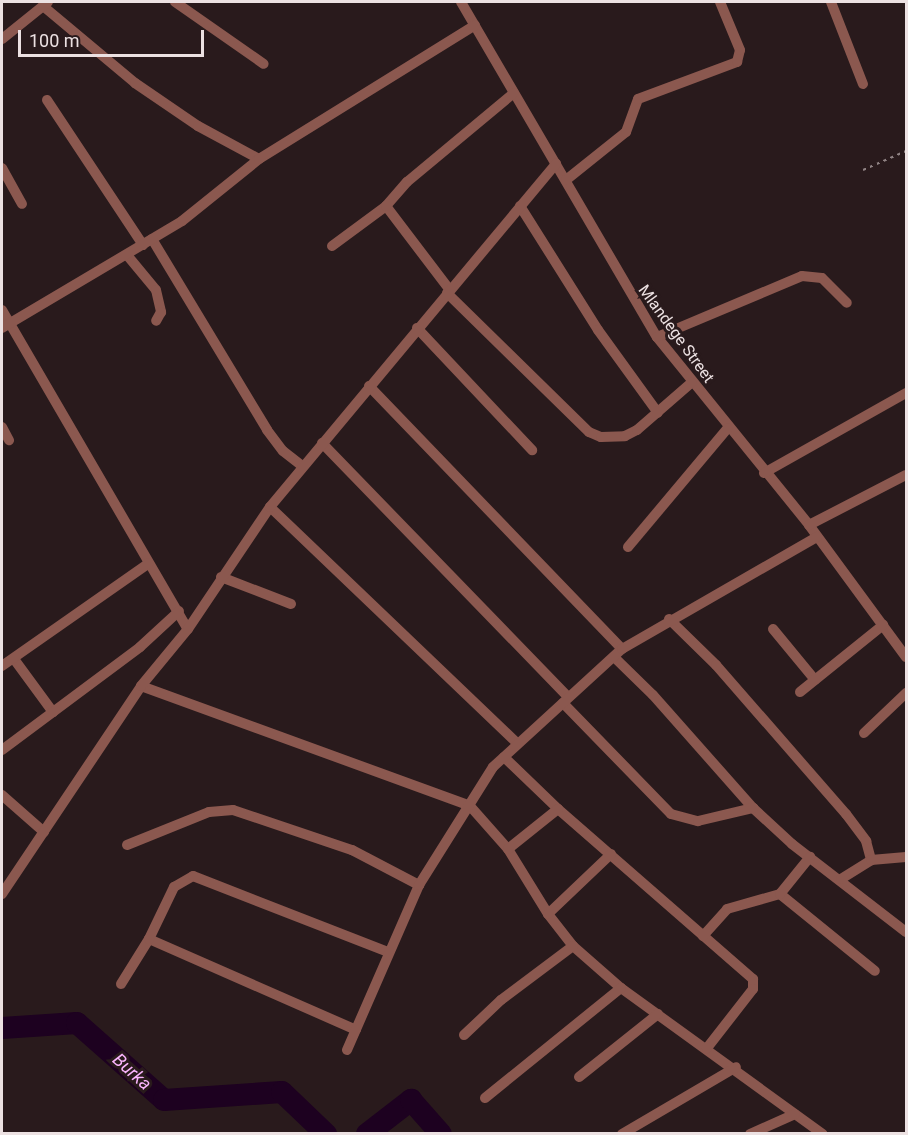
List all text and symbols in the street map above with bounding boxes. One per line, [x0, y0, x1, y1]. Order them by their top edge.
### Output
scale bar [21, 18, 207, 56]
text: 100 m [29, 30, 80, 51]
street label: Mlandege Street [634, 281, 718, 387]
water label: Burka [108, 1049, 156, 1095]

